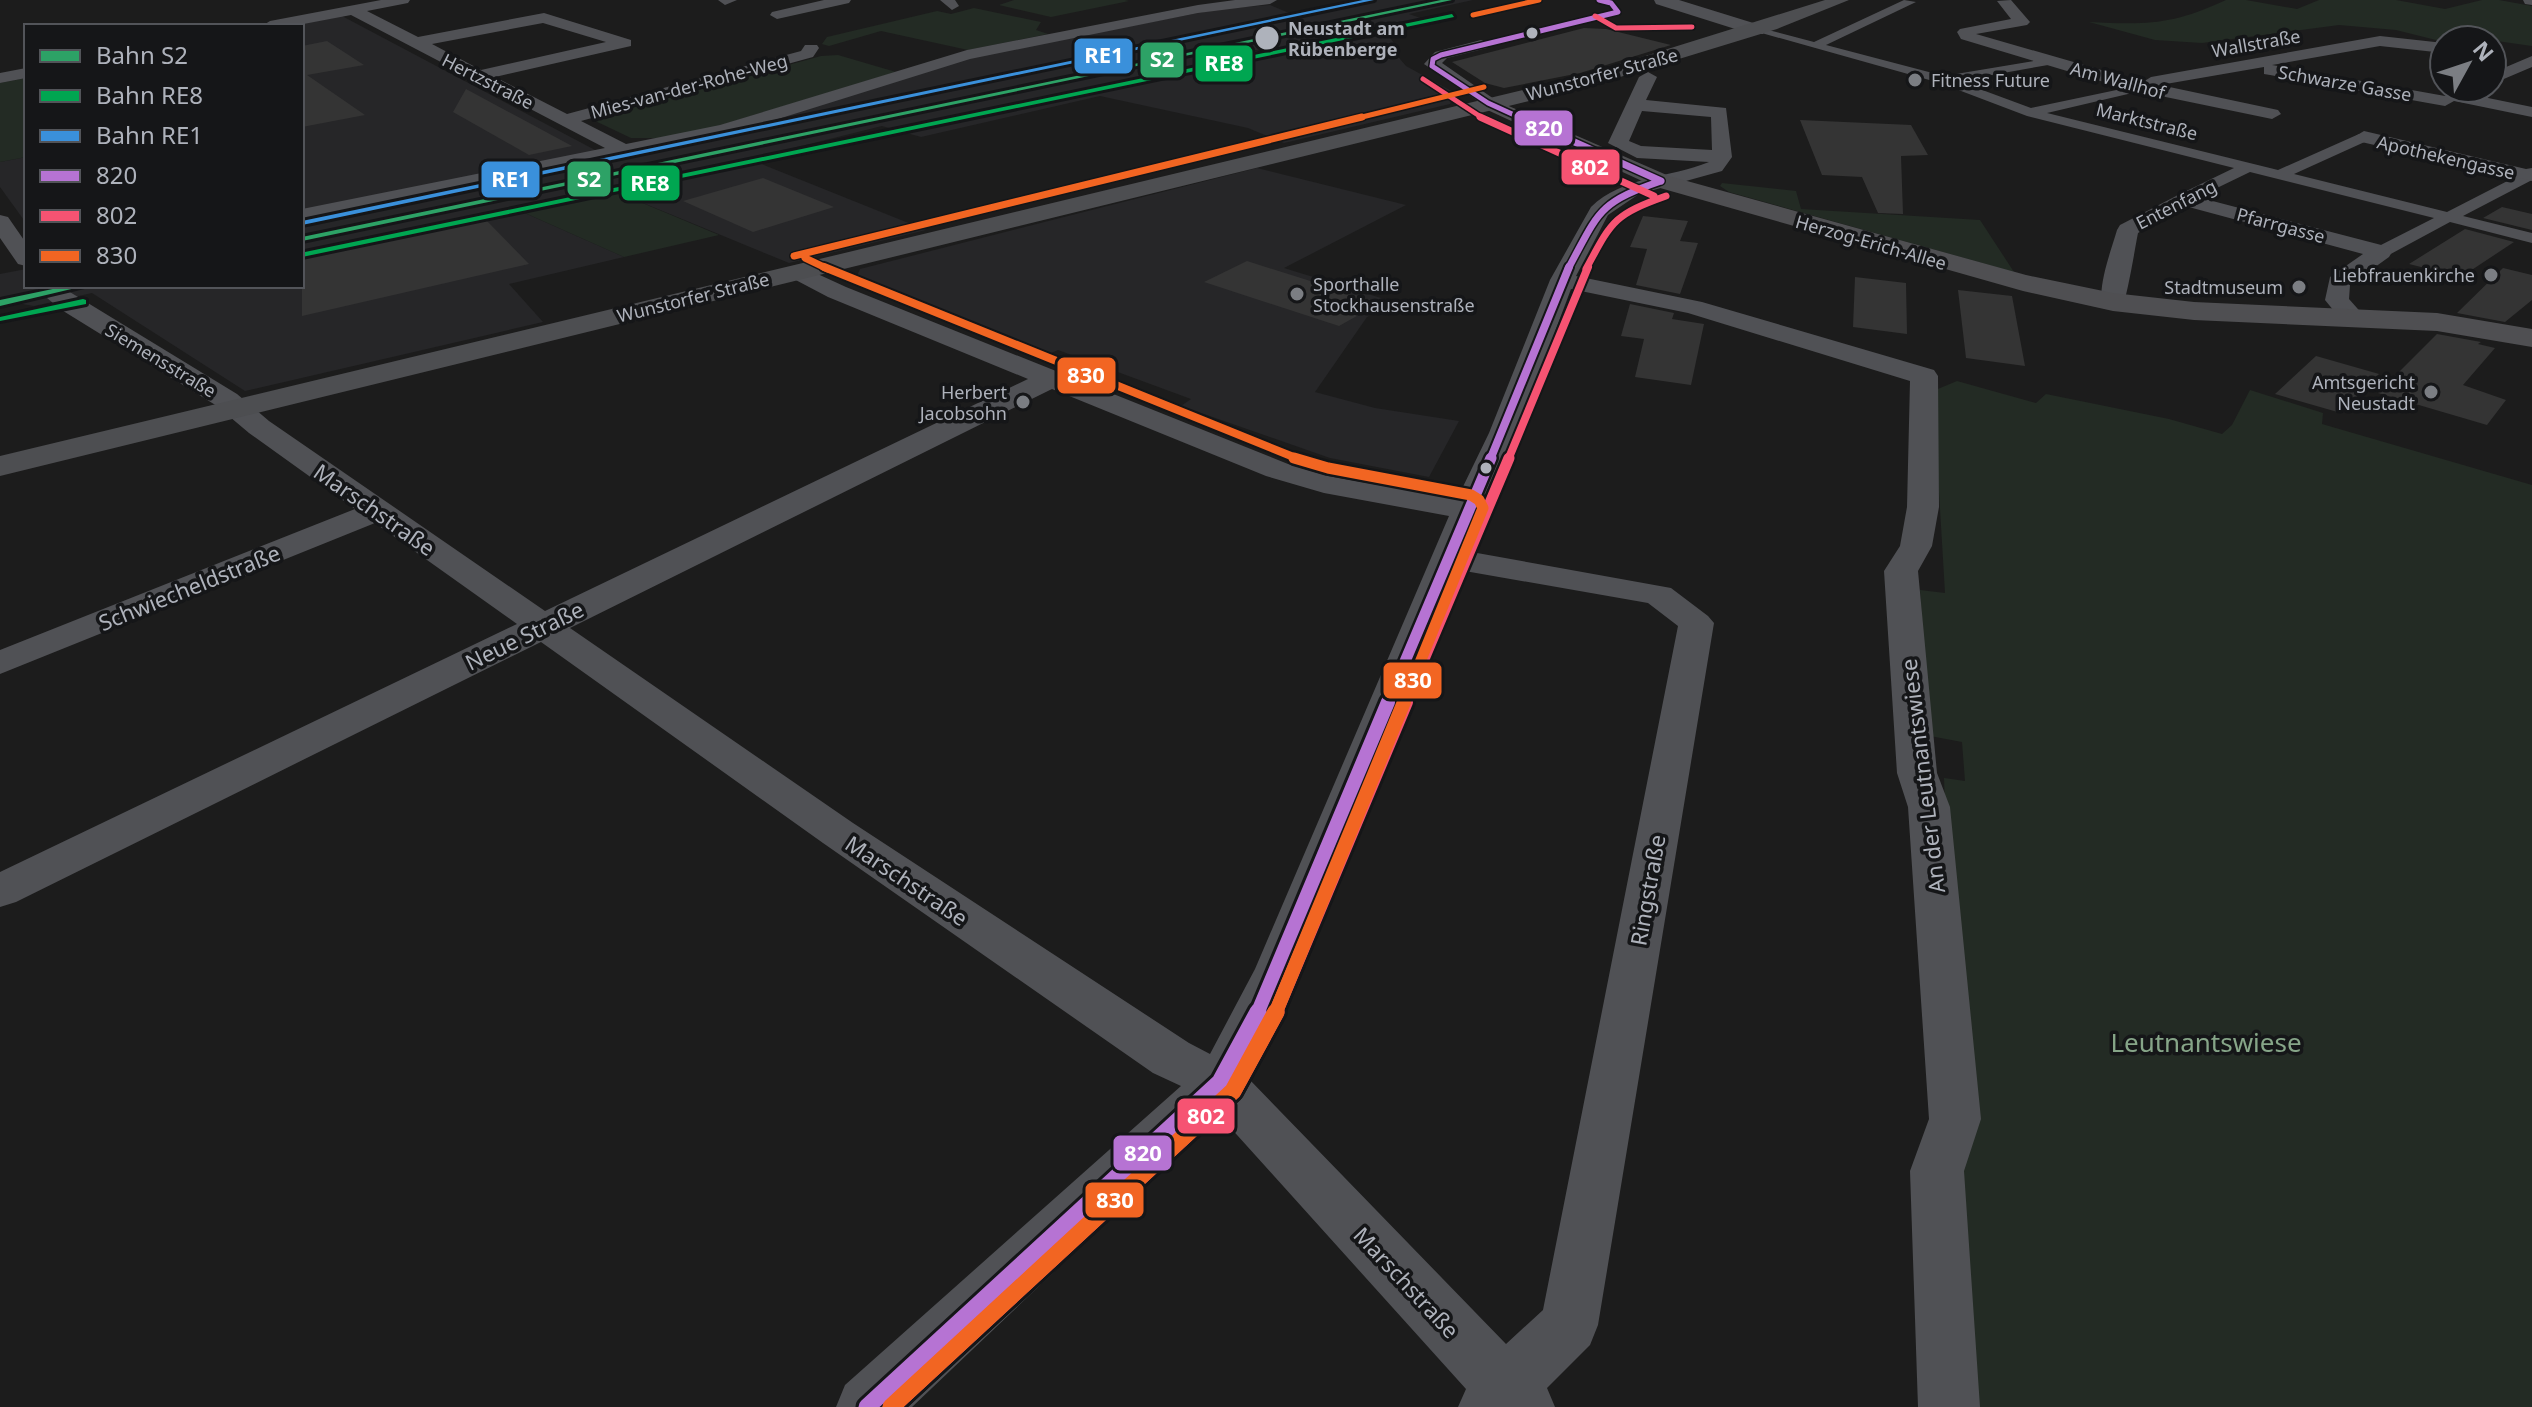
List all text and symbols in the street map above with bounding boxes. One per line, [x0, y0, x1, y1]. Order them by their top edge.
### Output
place label: Neustadt am Rübenberge [1288, 16, 1405, 61]
street label: Wallstraße [2210, 23, 2302, 63]
legend [24, 24, 304, 288]
marker: Neustadt am Rübenberge [1253, 24, 1281, 52]
north arrow [2428, 24, 2508, 104]
unlabelled marker [1524, 25, 1540, 41]
text: N [2467, 34, 2501, 67]
line badge: RE1 [1073, 37, 1134, 75]
text: Bahn S2 [96, 38, 188, 71]
text: RE1 [1084, 39, 1124, 69]
line badge: S2 [1139, 41, 1185, 79]
street label: Wunstorfer Straße [1524, 42, 1680, 106]
text: S2 [1150, 43, 1174, 73]
line badge: RE8 [1194, 44, 1254, 83]
text: RE8 [1204, 47, 1244, 77]
street label: Hertzstraße [438, 48, 538, 114]
street label: Mies-van-der-Rohe-Weg [588, 48, 790, 124]
street label: Am Wallhof [2068, 56, 2169, 104]
street label: Schwarze Gasse [2276, 59, 2414, 107]
place label: Fitness Future [1931, 68, 2050, 92]
marker: Fitness Future [1906, 71, 1924, 89]
text: Bahn RE8 [96, 78, 203, 111]
street label: Marktstraße [2094, 97, 2200, 145]
line badge: 820 [1513, 109, 1574, 147]
text: 820 [1525, 112, 1563, 142]
text: Bahn RE1 [96, 118, 203, 151]
street label: Apothekengasse [2375, 129, 2517, 185]
line badge: 802 [1560, 148, 1621, 186]
text: 802 [1571, 151, 1609, 181]
text: 820 [96, 158, 137, 191]
line badge: RE1 [480, 160, 541, 199]
line badge: S2 [566, 160, 612, 198]
text: RE1 [491, 163, 531, 193]
text: S2 [577, 163, 601, 193]
line badge: RE8 [620, 164, 681, 202]
text: RE8 [630, 167, 670, 197]
street label: Entenfang [2132, 173, 2220, 235]
text: 802 [96, 198, 137, 231]
street label: Pfarrgasse [2234, 202, 2328, 248]
street label: Herzog-Erich-Allee [1793, 209, 1949, 275]
text: 830 [96, 238, 137, 271]
place label: Liebfrauenkirche [2333, 263, 2475, 287]
marker: Liebfrauenkirche [2482, 266, 2500, 284]
street label: Wunstorfer Straße [615, 267, 771, 327]
place label: Sporthalle Stockhausenstraße [1313, 272, 1475, 317]
place label: Stadtmuseum [2164, 275, 2283, 299]
marker: Stadtmuseum [2290, 278, 2308, 296]
marker: Sporthalle Stockhausenstraße [1288, 285, 1306, 303]
street label: Siemensstraße [101, 317, 221, 403]
line badge: 830 [1056, 356, 1117, 395]
text: 830 [1067, 359, 1105, 389]
place label: Amtsgericht Neustadt [2312, 370, 2415, 415]
place label: Herbert Jacobsohn [918, 380, 1008, 425]
marker: Amtsgericht Neustadt [2422, 383, 2440, 401]
marker: Herbert Jacobsohn [1014, 393, 1032, 411]
street label: Marschstraße [308, 456, 442, 562]
unlabelled marker [1478, 460, 1494, 476]
street label: Schwiecheldstraße [94, 537, 284, 637]
street label: Neue Straße [460, 593, 588, 677]
street label: An der Leutnantswiese [1893, 657, 1951, 895]
line badge: 830 [1382, 661, 1443, 700]
text: 830 [1394, 664, 1432, 694]
street label: Marschstraße [840, 828, 974, 932]
street label: Ringstraße [1622, 832, 1672, 948]
park label: Leutnantswiese [2110, 1024, 2302, 1060]
line badge: 802 [1176, 1097, 1236, 1135]
text: 802 [1187, 1100, 1225, 1130]
line badge: 820 [1112, 1134, 1173, 1172]
text: 820 [1124, 1137, 1162, 1167]
line badge: 830 [1084, 1181, 1145, 1219]
text: 830 [1096, 1184, 1134, 1214]
street label: Marschstraße [1348, 1220, 1466, 1344]

